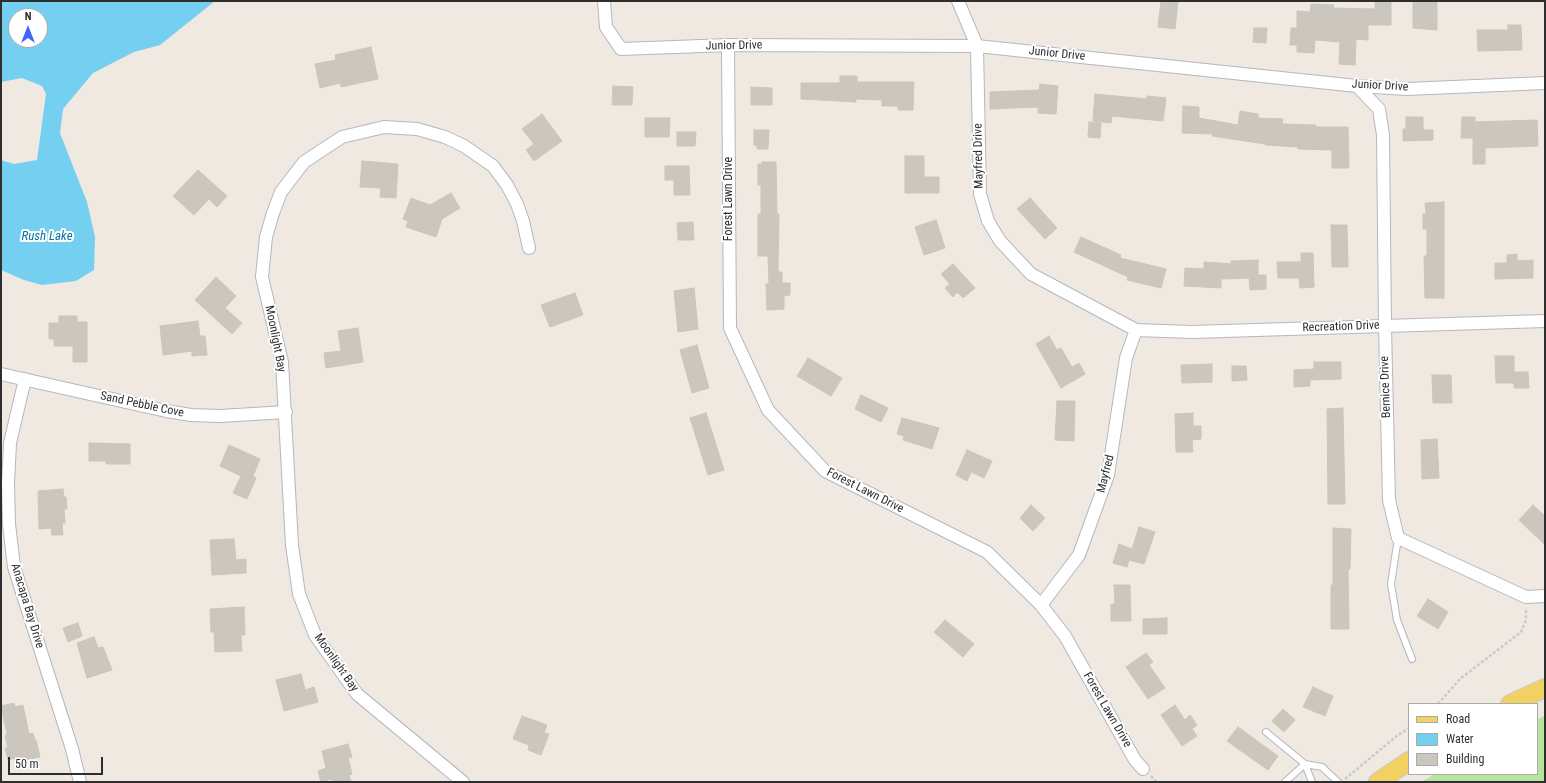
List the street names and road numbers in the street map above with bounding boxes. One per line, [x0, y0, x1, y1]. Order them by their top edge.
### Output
street label: Junior Drive [706, 38, 762, 54]
street label: Junior Drive [1028, 44, 1086, 64]
street label: Junior Drive [1351, 77, 1409, 95]
street label: Mayfred Drive [971, 123, 987, 189]
street label: Forest Lawn Drive [722, 157, 736, 241]
street label: Moonlight Bay [261, 304, 289, 374]
street label: Recreation Drive [1302, 318, 1380, 336]
street label: Bernice Drive [1378, 356, 1394, 418]
street label: Sand Pebble Cove [99, 389, 185, 421]
street label: Mayfred [1094, 453, 1118, 495]
street label: Forest Lawn Drive [824, 465, 906, 517]
street label: Anacapa Bay Drive [7, 562, 47, 650]
street label: Moonlight Bay [311, 631, 361, 695]
street label: Forest Lawn Drive [1080, 670, 1134, 750]

